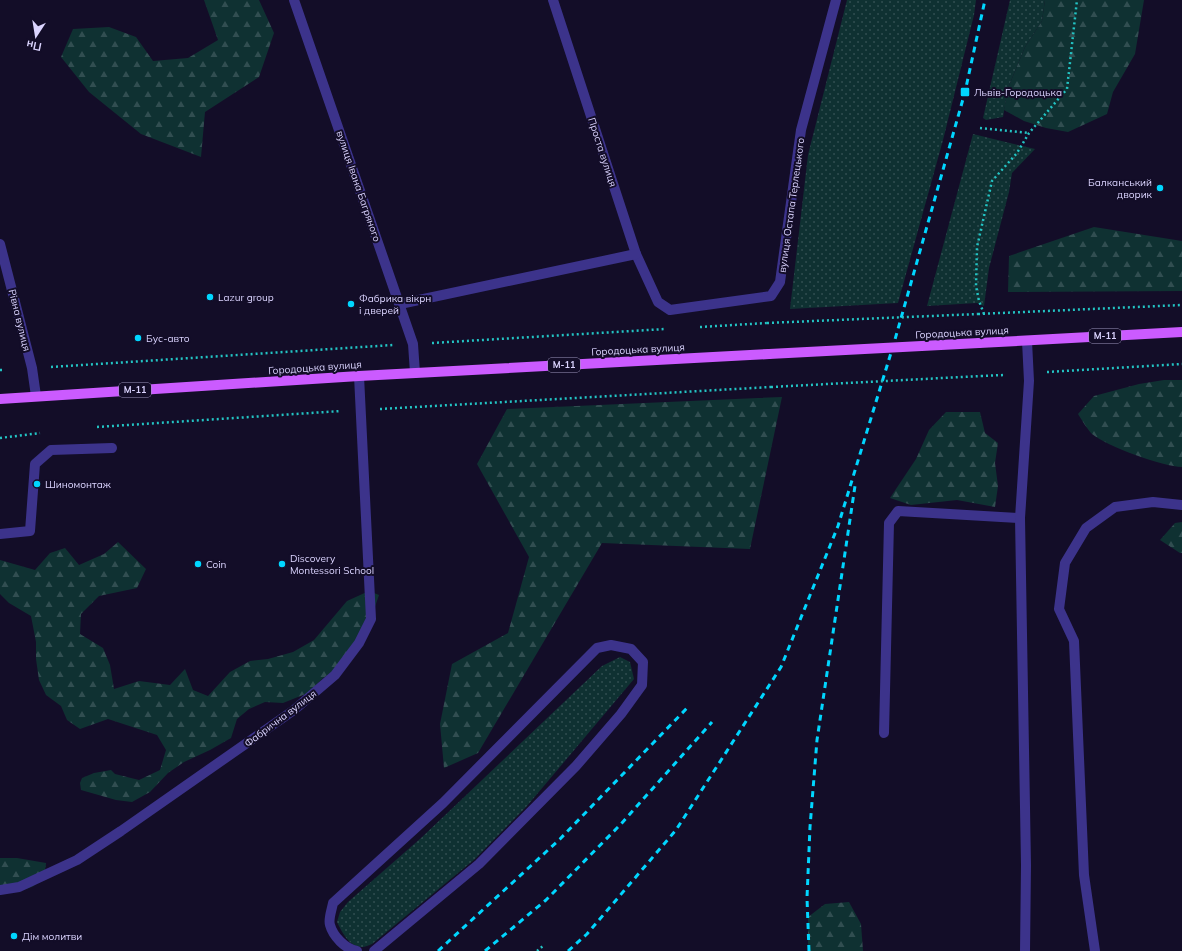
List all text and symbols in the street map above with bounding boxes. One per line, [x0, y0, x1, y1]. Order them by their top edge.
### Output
north arrow [16, 16, 56, 56]
text: Пн [25, 37, 43, 54]
marker: Львів-Городоцька [959, 86, 971, 98]
place label: Львів-Городоцька [974, 86, 1062, 99]
street label: Проста вулиця [585, 116, 620, 188]
street label: вулиця Івана Багряного [333, 129, 384, 244]
street label: вулиця Остапа Терлецького [776, 137, 807, 273]
place label: Балканський дворик [1088, 176, 1153, 201]
marker: Балканський дворик [1155, 183, 1165, 193]
street label: Рівна вулиця [6, 288, 33, 352]
place label: Lazur group [218, 291, 274, 304]
marker: Lazur group [205, 292, 215, 302]
place label: Фабрика вікрн і дверей [359, 292, 431, 317]
marker: Фабрика вікрн і дверей [346, 299, 356, 309]
street label: Городоцька вулиця [915, 324, 1009, 341]
road number: М-11 [1089, 329, 1121, 343]
place label: Бус-авто [146, 332, 190, 345]
marker: Бус-авто [133, 333, 143, 343]
street label: Городоцька вулиця [591, 341, 685, 358]
street label: Городоцька вулиця [268, 358, 362, 377]
road number: М-11 [548, 358, 580, 372]
road number: М-11 [119, 383, 151, 397]
place label: Шиномонтаж [45, 478, 112, 491]
marker: Шиномонтаж [32, 479, 42, 489]
place label: Discovery Montessori School [290, 552, 374, 577]
place label: Coin [206, 558, 227, 571]
marker: Coin [193, 559, 203, 569]
marker: Discovery Montessori School [277, 559, 287, 569]
street label: Фабрична вулиця [242, 687, 319, 750]
place label: Дім молитви [22, 930, 82, 943]
marker: Дім молитви [9, 931, 19, 941]

